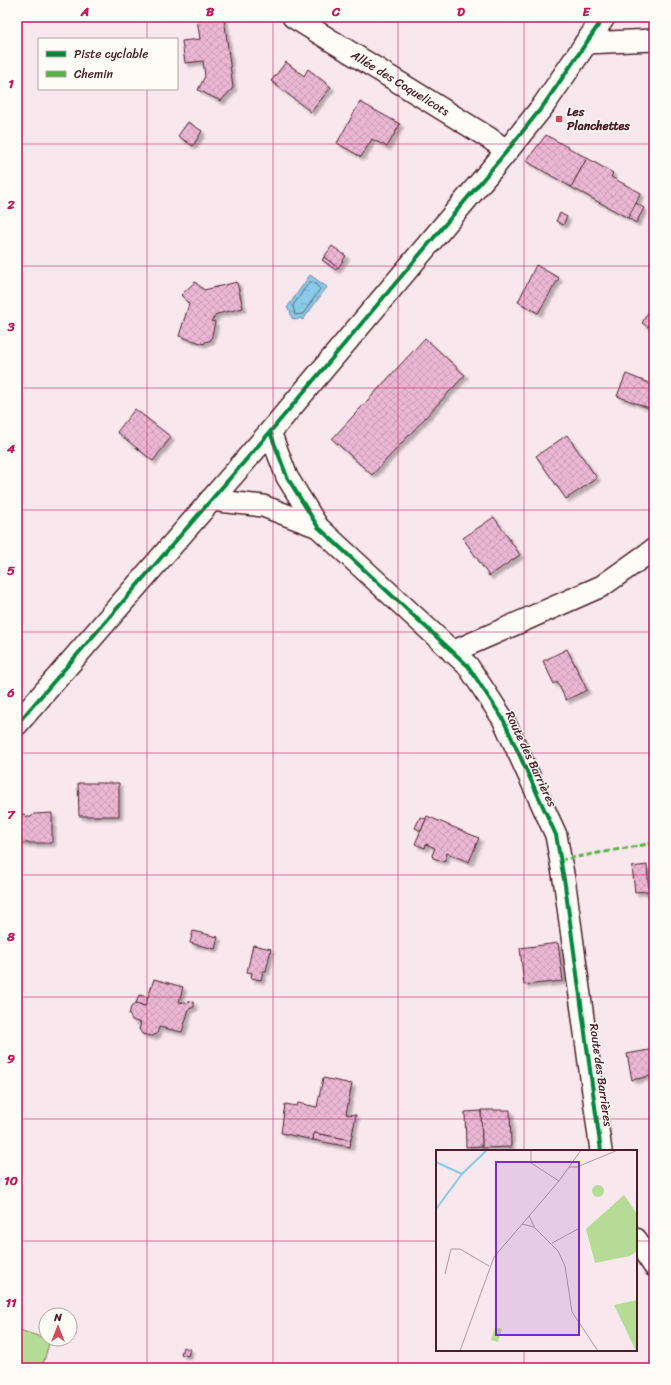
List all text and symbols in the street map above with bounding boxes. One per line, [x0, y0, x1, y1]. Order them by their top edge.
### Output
text: A [80, 0, 89, 23]
text: B [206, 0, 215, 23]
text: C [331, 0, 341, 23]
text: D [457, 0, 465, 23]
text: E [582, 0, 591, 23]
legend [38, 38, 178, 90]
text: Piste cyclable [74, 43, 148, 65]
street label: Allée des Coquelicots [346, 44, 454, 122]
text: Chemin [74, 63, 113, 85]
text: 1 [8, 72, 14, 95]
place label: Les Planchettes [567, 101, 630, 137]
marker: Les Planchettes [554, 114, 564, 124]
text: 2 [6, 193, 15, 216]
text: 3 [6, 315, 15, 338]
text: 4 [6, 437, 16, 460]
text: 5 [7, 559, 15, 582]
text: 6 [6, 681, 15, 704]
street label: Route des Barrières [499, 707, 563, 811]
text: 7 [7, 803, 16, 826]
text: 8 [6, 925, 15, 948]
street label: Route des Barrières [583, 1022, 619, 1129]
text: 9 [7, 1047, 15, 1070]
inset map [436, 1150, 637, 1351]
text: 10 [4, 1169, 18, 1192]
text: 11 [5, 1291, 17, 1314]
north arrow [38, 1307, 78, 1347]
text: N [53, 1308, 62, 1327]

